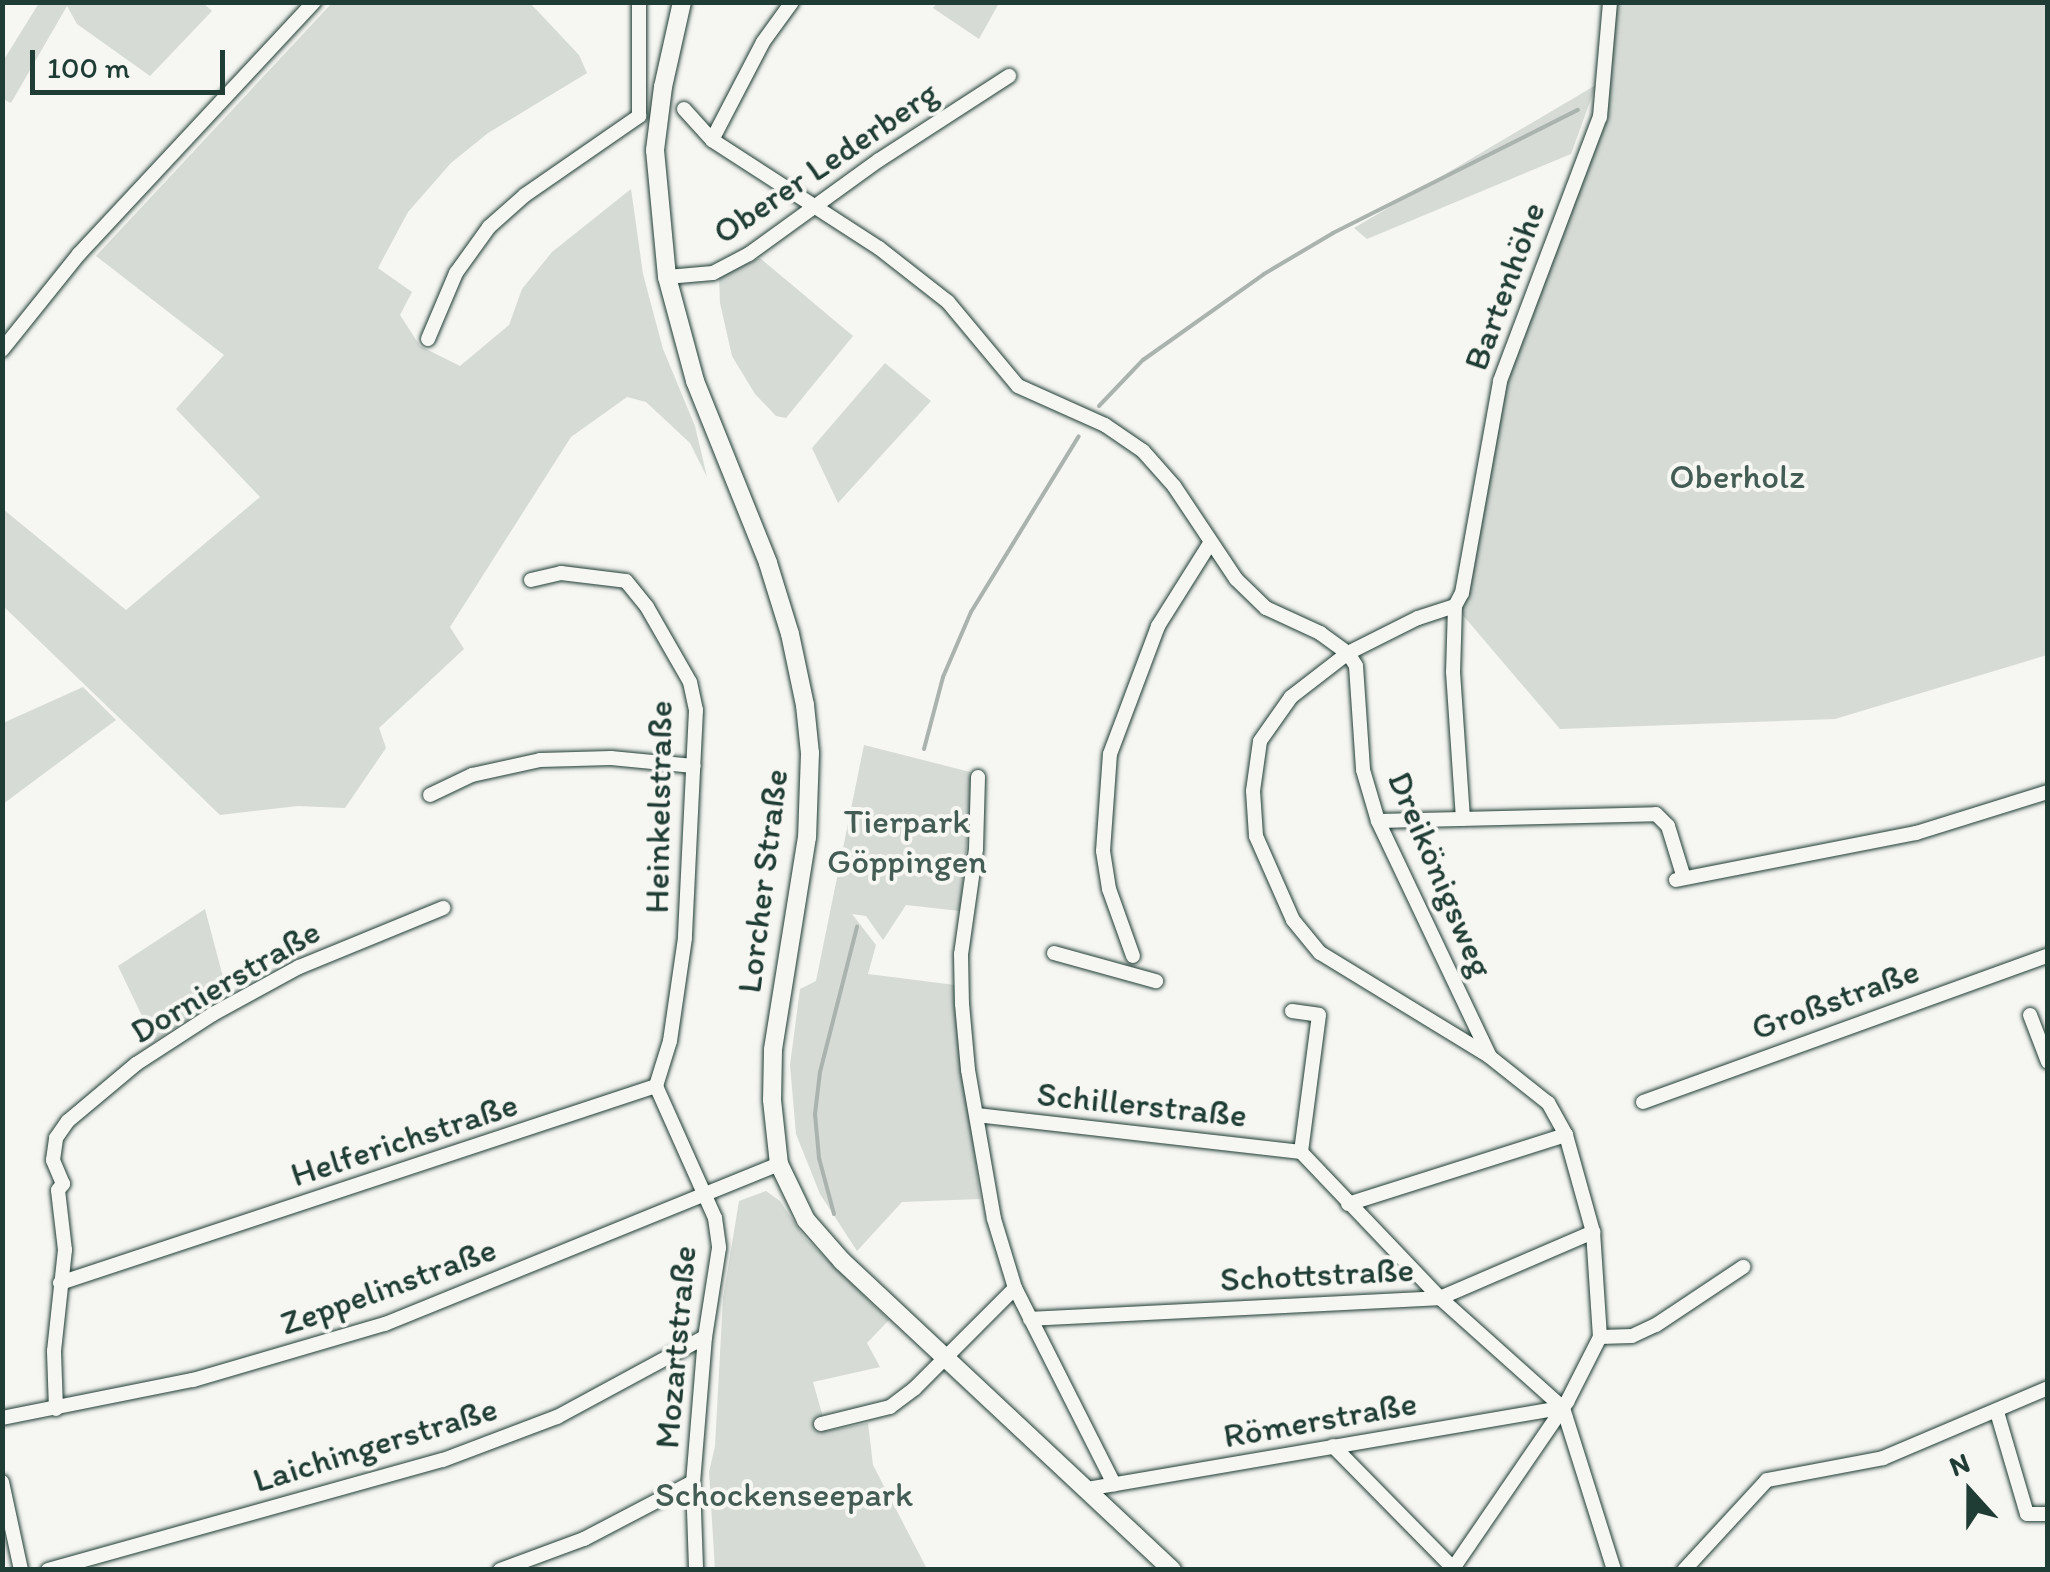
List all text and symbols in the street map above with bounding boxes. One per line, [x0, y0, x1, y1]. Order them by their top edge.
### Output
scale bar [35, 30, 230, 92]
text: 100 m [47, 49, 130, 86]
street label: Oberer Lederberg [705, 71, 945, 253]
street label: Bartenhöhe [1454, 196, 1554, 376]
park label: Oberholz [1669, 455, 1805, 497]
street label: Heinkelstraße [635, 700, 681, 914]
street label: Dreikönigsweg [1379, 765, 1503, 983]
street label: Lorcher Straße [727, 767, 797, 995]
park label: Tierpark Göppingen [827, 800, 987, 882]
street label: Dornierstraße [123, 910, 327, 1052]
street label: Großstraße [1745, 949, 1925, 1049]
street label: Schillerstraße [1035, 1072, 1249, 1136]
street label: Helferichstraße [285, 1083, 523, 1195]
street label: Zeppelinstraße [274, 1228, 502, 1344]
street label: Mozartstraße [645, 1244, 705, 1450]
street label: Schottstraße [1219, 1248, 1415, 1300]
street label: Römerstraße [1220, 1381, 1420, 1457]
street label: Laichingerstraße [248, 1387, 502, 1501]
north arrow [1920, 1442, 2020, 1542]
text: N [1944, 1445, 1974, 1483]
park label: Schockenseepark [655, 1473, 913, 1515]

